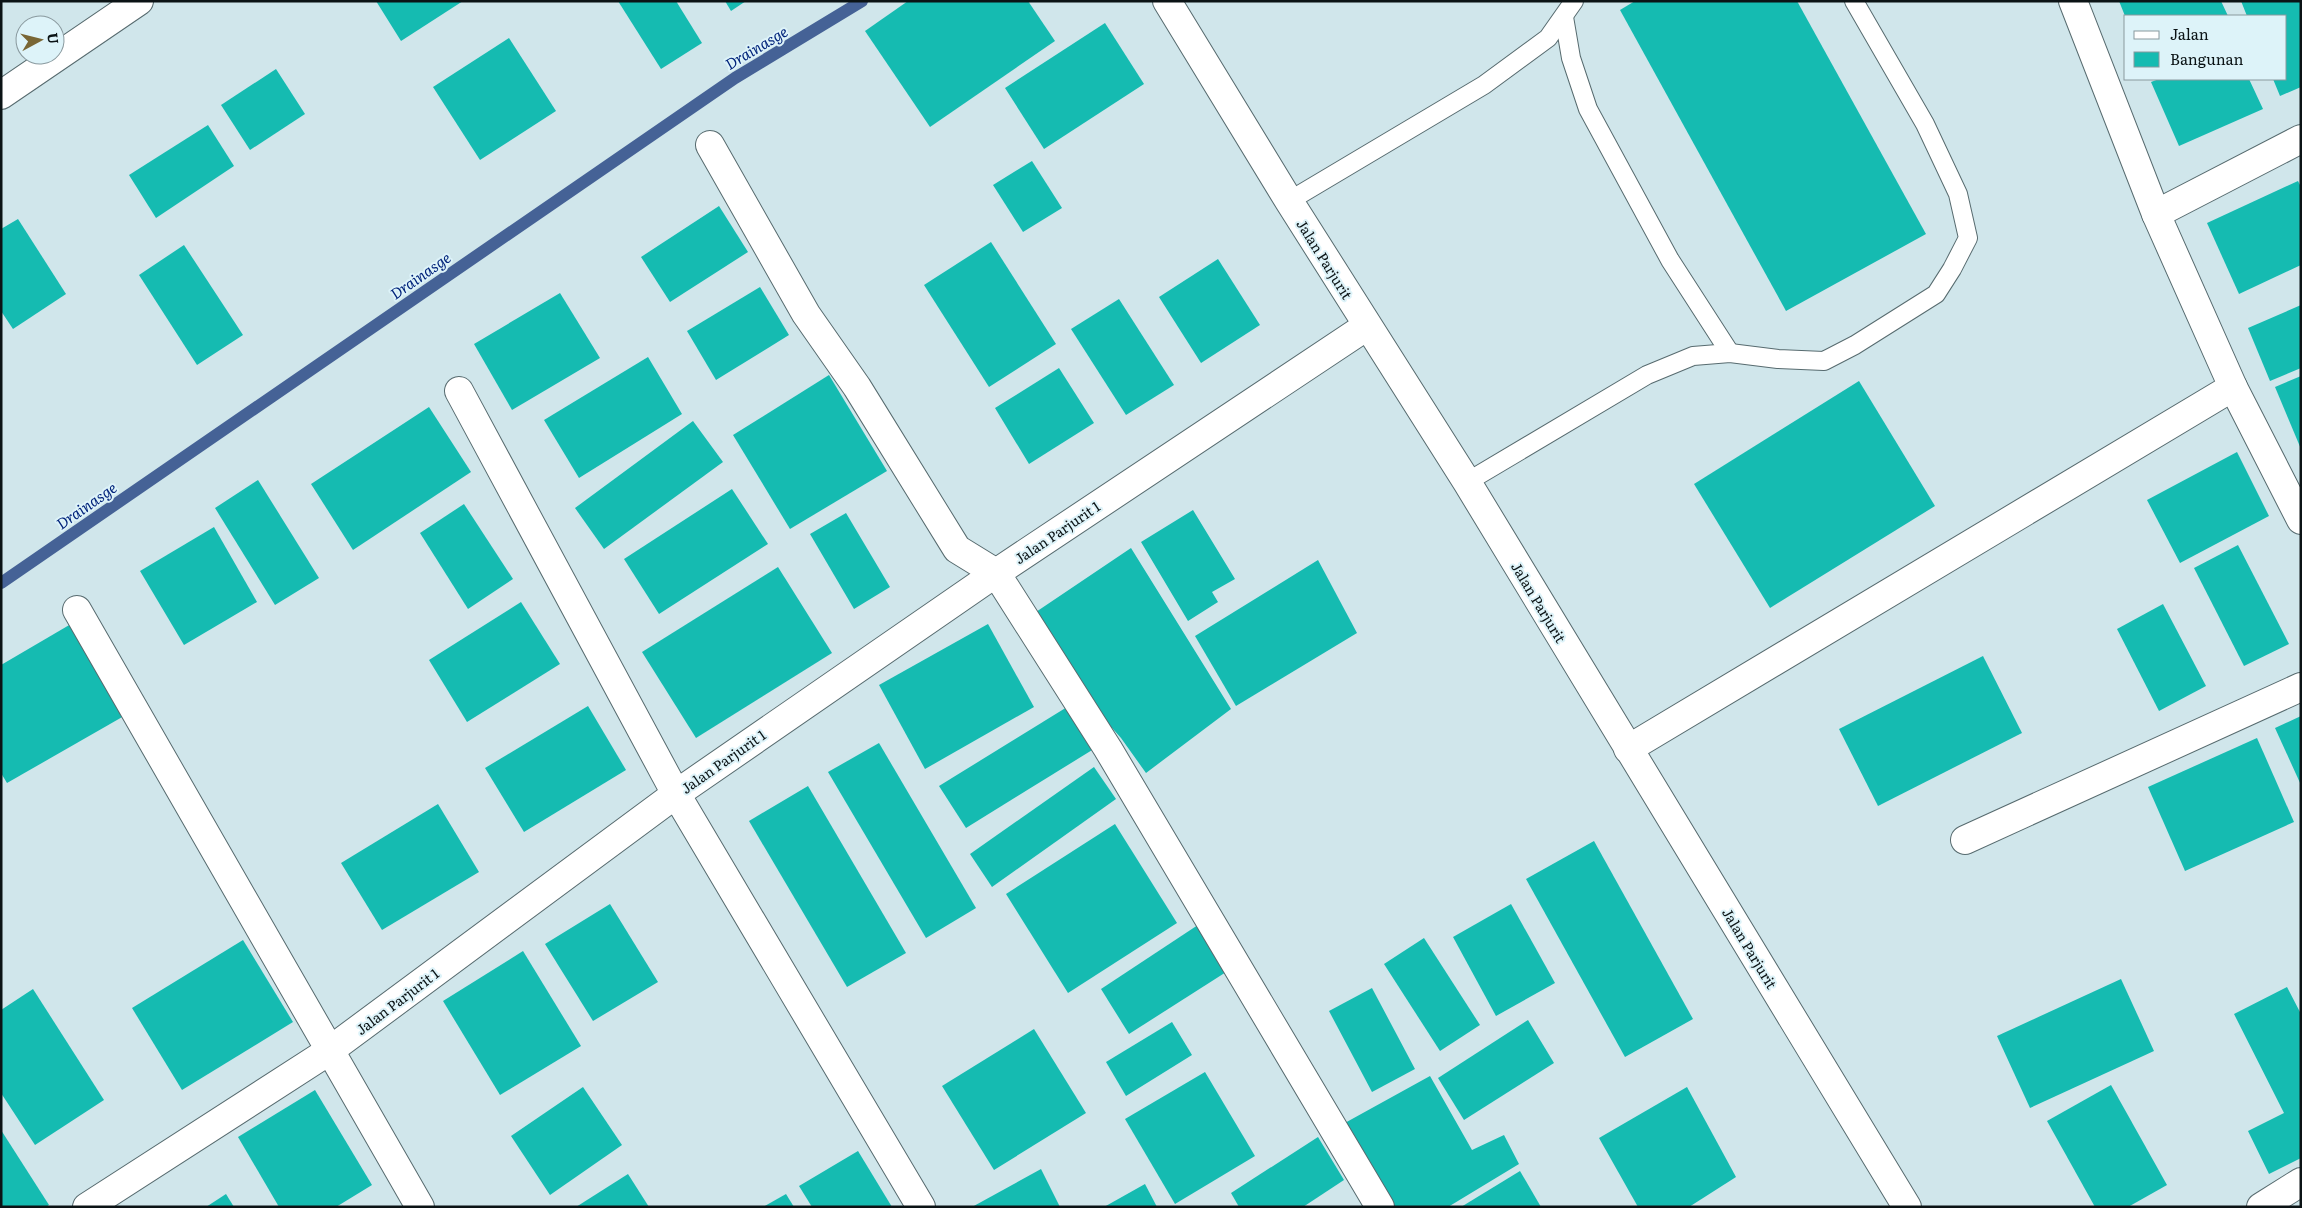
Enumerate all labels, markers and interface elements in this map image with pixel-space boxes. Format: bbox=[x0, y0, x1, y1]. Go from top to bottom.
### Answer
north arrow bbox=[15, 15, 65, 65]
legend bbox=[2124, 15, 2287, 80]
water label: Drainasge bbox=[720, 19, 792, 75]
text: Jalan bbox=[2170, 22, 2209, 45]
text: U bbox=[43, 32, 64, 45]
text: Bangunan bbox=[2170, 47, 2244, 70]
street label: Jalan Parjurit bbox=[1292, 215, 1358, 303]
water label: Drainasge bbox=[385, 246, 455, 304]
water label: Drainasge bbox=[51, 476, 121, 534]
street label: Jalan Parjurit 1 bbox=[1010, 496, 1104, 568]
street label: Jalan Parjurit bbox=[1507, 558, 1571, 646]
street label: Jalan Parjurit 1 bbox=[677, 724, 770, 798]
street label: Jalan Parjurit bbox=[1718, 904, 1782, 992]
street label: Jalan Parjurit 1 bbox=[351, 963, 443, 1039]

